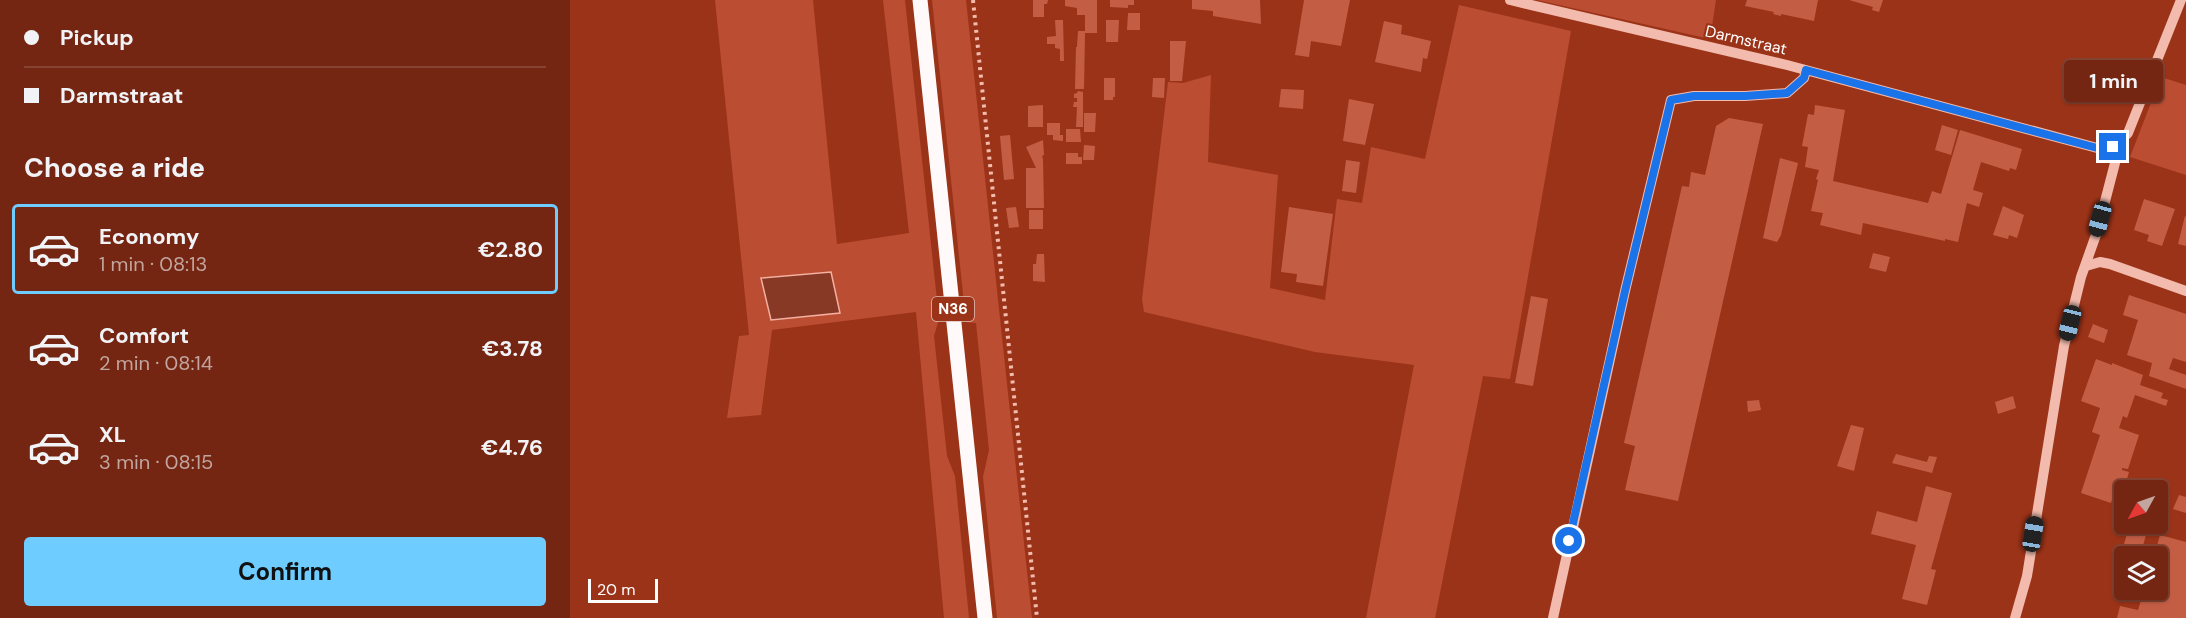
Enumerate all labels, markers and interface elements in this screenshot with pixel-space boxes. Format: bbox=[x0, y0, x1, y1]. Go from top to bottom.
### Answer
street label: Darmstraat bbox=[1703, 20, 1789, 60]
text: Pickup bbox=[60, 23, 134, 52]
callout: 1 min bbox=[2064, 60, 2162, 102]
text: 1 min bbox=[2089, 68, 2138, 94]
text: Darmstraat bbox=[60, 81, 183, 110]
route end bbox=[2099, 133, 2126, 160]
text: Choose a ride bbox=[24, 150, 205, 185]
car bbox=[2087, 199, 2113, 239]
icon: car bbox=[27, 222, 81, 276]
text: Economy bbox=[99, 222, 199, 251]
text: €2.80 bbox=[478, 235, 543, 264]
text: 1 min · 08:13 bbox=[99, 251, 207, 277]
road number: N36 bbox=[932, 297, 974, 321]
car bbox=[2057, 303, 2083, 343]
icon: car bbox=[27, 321, 81, 375]
text: Comfort bbox=[99, 321, 189, 350]
text: €3.78 bbox=[482, 334, 543, 363]
text: 2 min · 08:14 bbox=[99, 350, 213, 376]
icon: car bbox=[27, 420, 81, 474]
text: XL bbox=[99, 420, 126, 449]
text: €4.76 bbox=[481, 433, 543, 462]
text: 3 min · 08:15 bbox=[99, 449, 213, 475]
north arrow bbox=[2114, 480, 2168, 534]
map controls bbox=[2114, 480, 2168, 600]
car bbox=[2021, 515, 2045, 553]
route start bbox=[1555, 527, 1582, 554]
button: Confirm bbox=[24, 537, 546, 606]
button: layers bbox=[2114, 546, 2168, 600]
scale bar bbox=[588, 576, 658, 604]
text: 20 m bbox=[597, 579, 636, 600]

